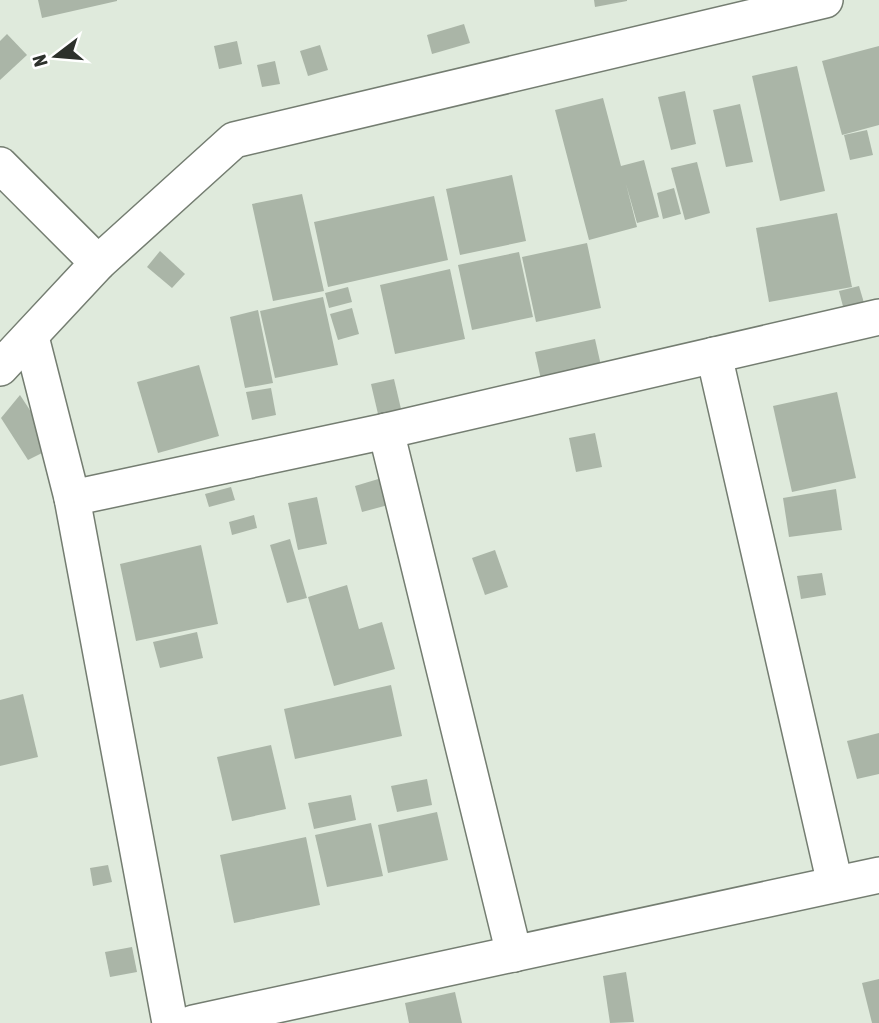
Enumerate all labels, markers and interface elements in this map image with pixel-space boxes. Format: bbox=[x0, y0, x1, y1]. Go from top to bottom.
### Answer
north arrow bbox=[21, 21, 91, 91]
text: N bbox=[28, 52, 52, 69]

